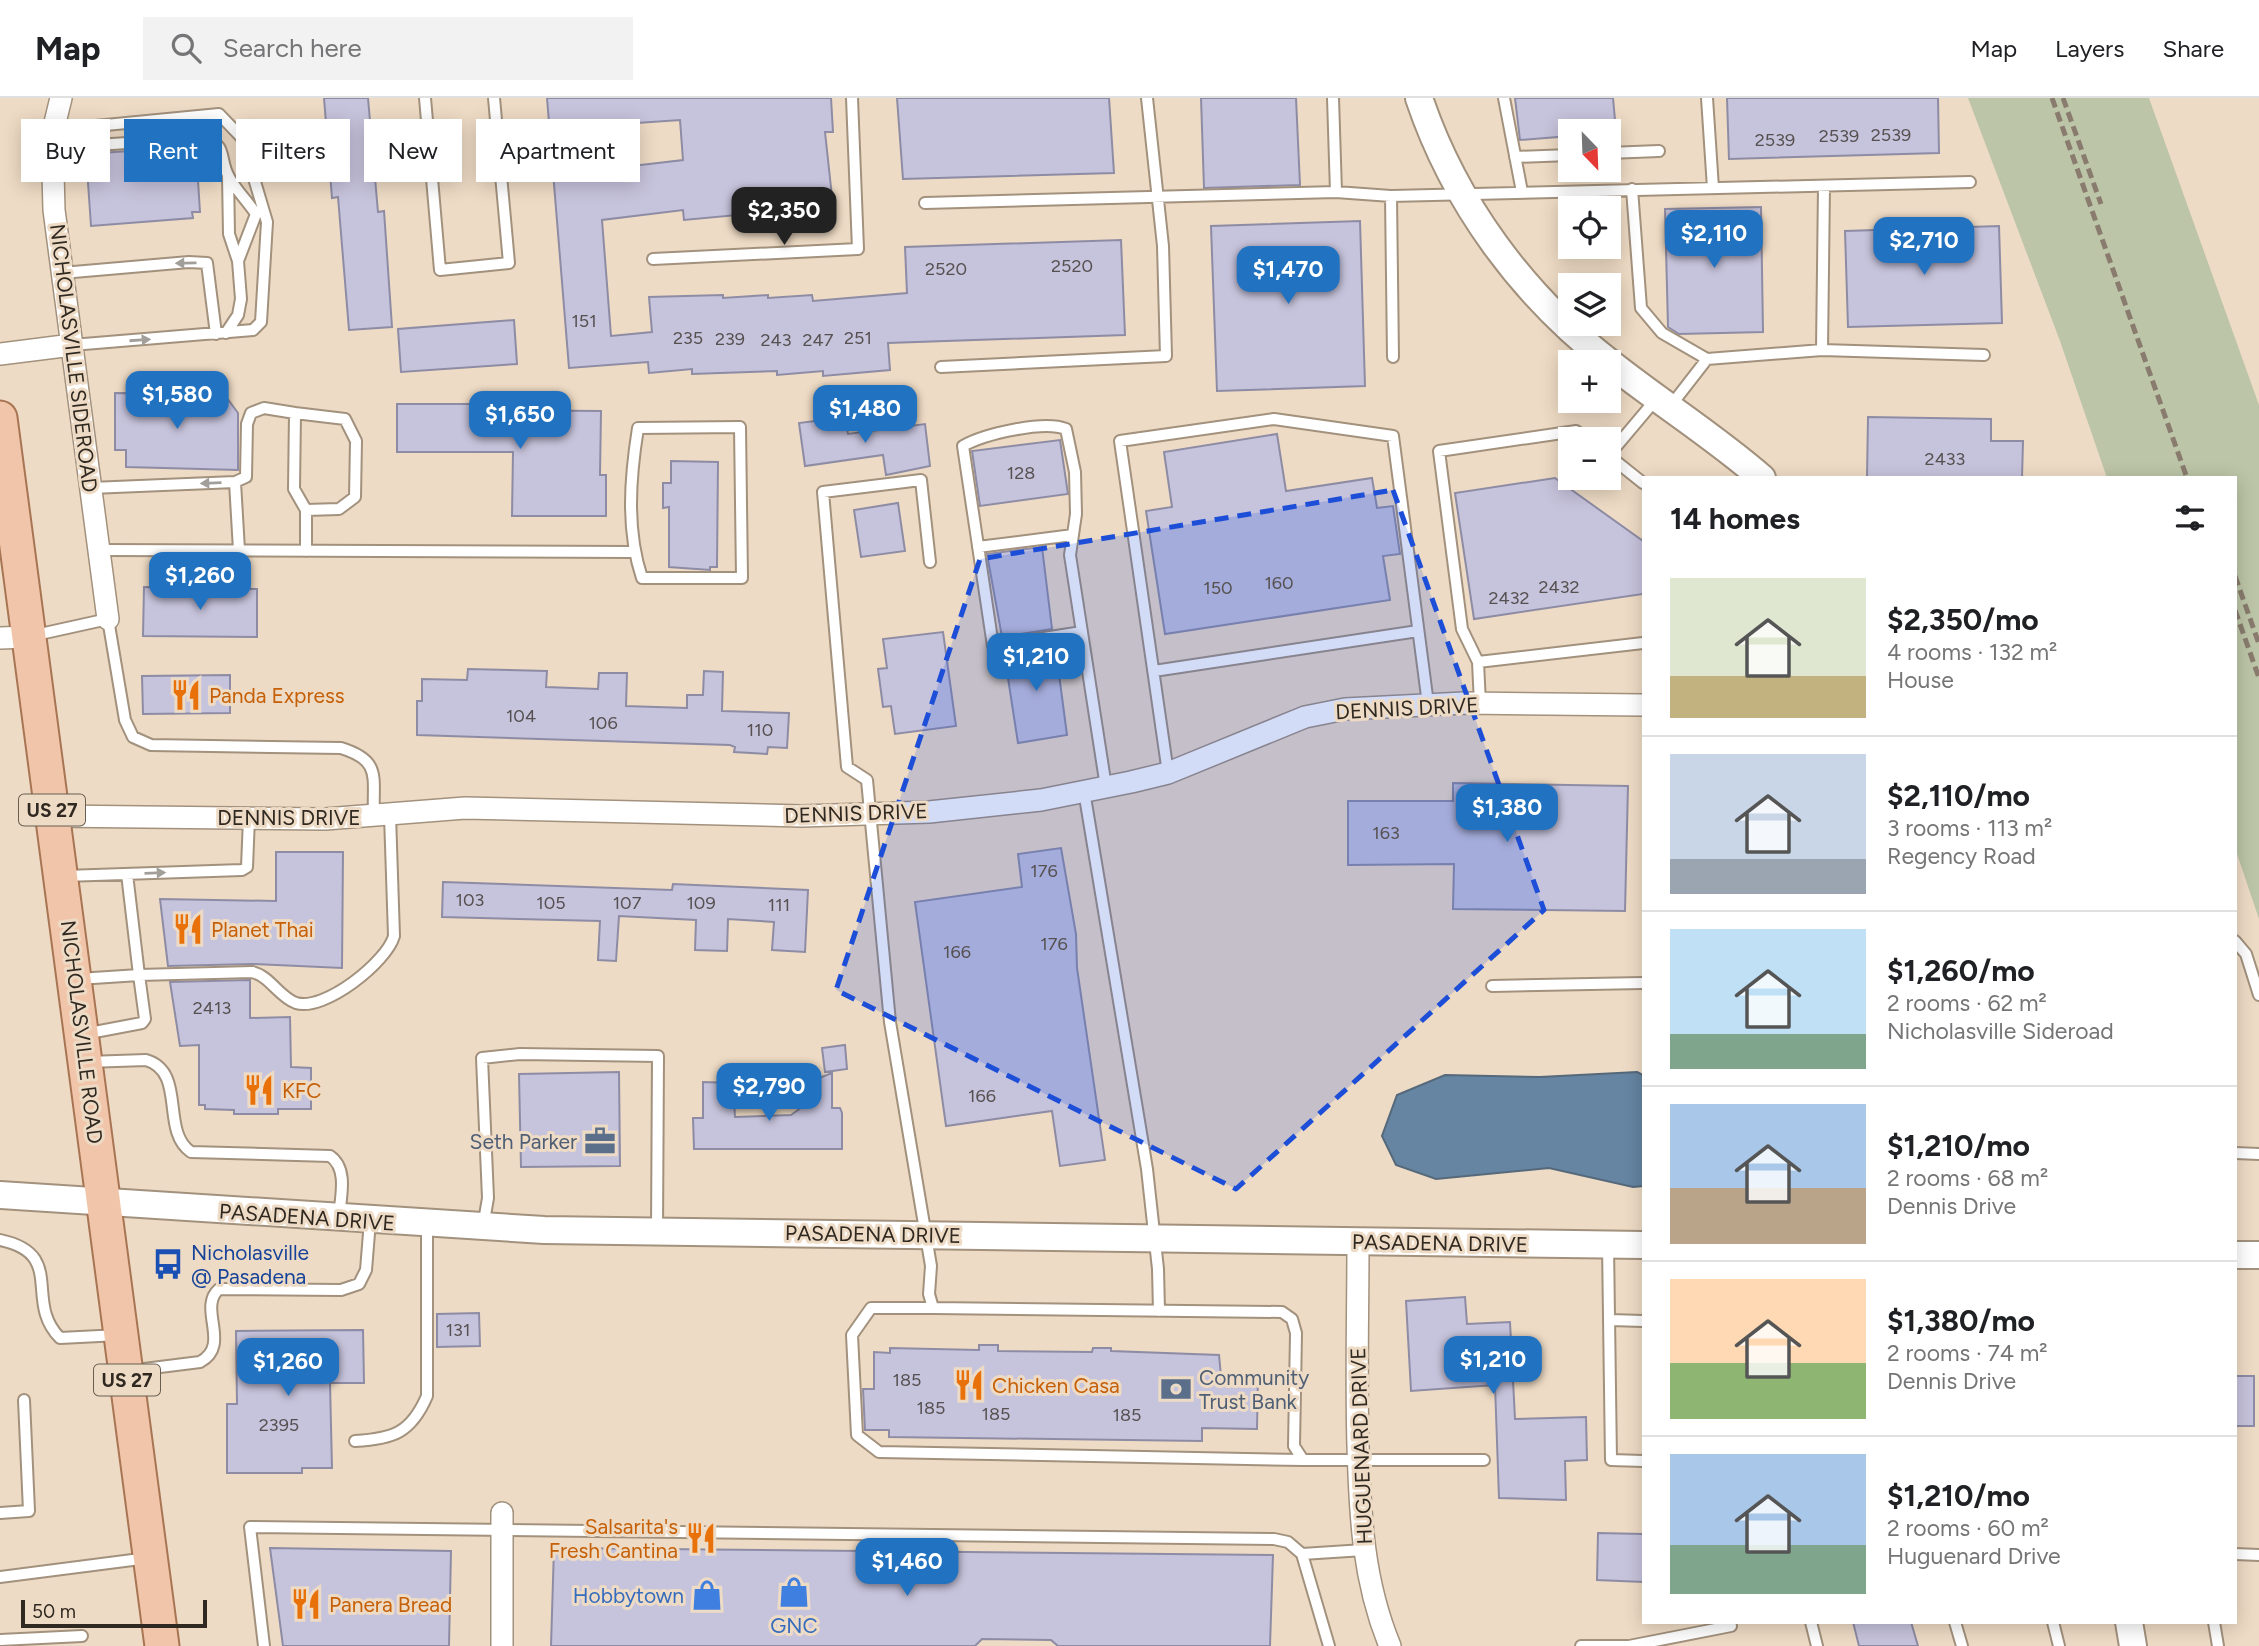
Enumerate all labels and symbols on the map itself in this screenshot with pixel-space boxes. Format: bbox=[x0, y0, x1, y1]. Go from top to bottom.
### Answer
north arrow bbox=[1558, 119, 1620, 182]
house number: 2539 bbox=[1871, 124, 1911, 146]
house number: 2539 bbox=[1819, 125, 1859, 147]
house number: 2539 bbox=[1755, 129, 1795, 151]
pin: $2,350 bbox=[727, 188, 841, 247]
pin: $2,110 bbox=[1657, 211, 1771, 270]
pin: $2,710 bbox=[1867, 218, 1981, 277]
street label: NICHOLASVILLE SIDEROAD bbox=[45, 222, 103, 494]
pin: $1,470 bbox=[1231, 246, 1345, 306]
house number: 2520 bbox=[1051, 255, 1093, 277]
one-way arrow bbox=[175, 257, 197, 268]
house number: 2520 bbox=[925, 258, 967, 280]
house number: 151 bbox=[571, 310, 597, 332]
house number: 235 bbox=[673, 327, 703, 349]
house number: 251 bbox=[844, 327, 872, 349]
house number: 239 bbox=[715, 328, 745, 350]
house number: 243 bbox=[760, 329, 792, 351]
house number: 247 bbox=[803, 329, 834, 351]
one-way arrow bbox=[129, 334, 151, 345]
pin: $1,580 bbox=[120, 372, 234, 431]
pin: $1,480 bbox=[808, 386, 922, 445]
pin: $1,650 bbox=[463, 392, 577, 451]
house number: 2433 bbox=[1925, 448, 1965, 470]
house number: 128 bbox=[1007, 462, 1035, 484]
one-way arrow bbox=[200, 478, 222, 489]
pin: $1,260 bbox=[143, 552, 257, 612]
house number: 160 bbox=[1264, 572, 1294, 594]
house number: 2432 bbox=[1538, 576, 1580, 598]
house number: 150 bbox=[1203, 577, 1233, 599]
house number: 2432 bbox=[1488, 587, 1530, 609]
pin: $1,210 bbox=[979, 634, 1093, 693]
restaurant icon: Panda Express bbox=[169, 678, 203, 712]
place label: Panda Express bbox=[209, 683, 345, 708]
street label: DENNIS DRIVE bbox=[1335, 692, 1479, 724]
house number: 104 bbox=[506, 705, 536, 727]
house number: 106 bbox=[588, 712, 618, 734]
house number: 110 bbox=[747, 719, 773, 741]
pin: $1,380 bbox=[1450, 784, 1564, 844]
road number: US 27 bbox=[19, 794, 85, 825]
street label: DENNIS DRIVE bbox=[784, 798, 928, 828]
street label: DENNIS DRIVE bbox=[217, 805, 361, 830]
house number: 163 bbox=[1372, 822, 1400, 844]
house number: 176 bbox=[1030, 860, 1058, 882]
one-way arrow bbox=[144, 868, 166, 879]
house number: 103 bbox=[456, 889, 484, 911]
house number: 105 bbox=[536, 892, 566, 914]
house number: 107 bbox=[613, 892, 642, 914]
house number: 109 bbox=[686, 892, 716, 914]
house number: 111 bbox=[768, 894, 790, 916]
restaurant icon: Planet Thai bbox=[171, 912, 205, 946]
place label: Planet Thai bbox=[211, 917, 314, 942]
street label: NICHOLASVILLE ROAD bbox=[56, 919, 108, 1145]
house number: 176 bbox=[1040, 933, 1068, 955]
house number: 166 bbox=[943, 941, 971, 963]
house number: 2413 bbox=[193, 997, 231, 1019]
pin: $2,790 bbox=[712, 1063, 826, 1123]
restaurant icon: KFC bbox=[242, 1073, 276, 1107]
place label: KFC bbox=[282, 1078, 321, 1103]
house number: 166 bbox=[968, 1085, 996, 1107]
office icon: Seth Parker bbox=[583, 1124, 617, 1158]
place label: Seth Parker bbox=[470, 1129, 577, 1154]
street label: PASADENA DRIVE bbox=[218, 1198, 396, 1236]
street label: PASADENA DRIVE bbox=[785, 1220, 961, 1248]
street label: PASADENA DRIVE bbox=[1352, 1229, 1528, 1257]
place label: Nicholasville @ Pasadena bbox=[191, 1240, 309, 1289]
bus stop icon: Nicholasville @ Pasadena bbox=[151, 1247, 185, 1281]
house number: 131 bbox=[446, 1319, 470, 1341]
pin: $1,210 bbox=[1436, 1336, 1550, 1396]
pin: $1,260 bbox=[231, 1338, 345, 1398]
street label: HUGUENARD DRIVE bbox=[1345, 1347, 1377, 1545]
road number: US 27 bbox=[94, 1364, 160, 1396]
place label: Community Trust Bank bbox=[1199, 1365, 1309, 1414]
restaurant icon: Chicken Casa bbox=[952, 1368, 986, 1402]
house number: 185 bbox=[893, 1369, 921, 1391]
bank icon: Community Trust Bank bbox=[1159, 1372, 1193, 1406]
place label: Chicken Casa bbox=[992, 1373, 1120, 1398]
house number: 185 bbox=[917, 1397, 945, 1419]
house number: 185 bbox=[982, 1403, 1010, 1425]
house number: 185 bbox=[1113, 1404, 1141, 1426]
house number: 2395 bbox=[259, 1414, 299, 1436]
place label: Salsarita's Fresh Cantina bbox=[549, 1514, 678, 1563]
restaurant icon: Salsarita's Fresh Cantina bbox=[684, 1521, 718, 1555]
pin: $1,460 bbox=[850, 1538, 964, 1598]
shop icon: GNC bbox=[777, 1575, 811, 1609]
shop icon: Hobbytown bbox=[690, 1578, 724, 1612]
place label: Hobbytown bbox=[573, 1583, 684, 1608]
restaurant icon: Panera Bread bbox=[289, 1587, 323, 1621]
place label: Panera Bread bbox=[329, 1592, 452, 1617]
scale bar bbox=[21, 1597, 206, 1629]
place label: GNC bbox=[770, 1613, 818, 1638]

